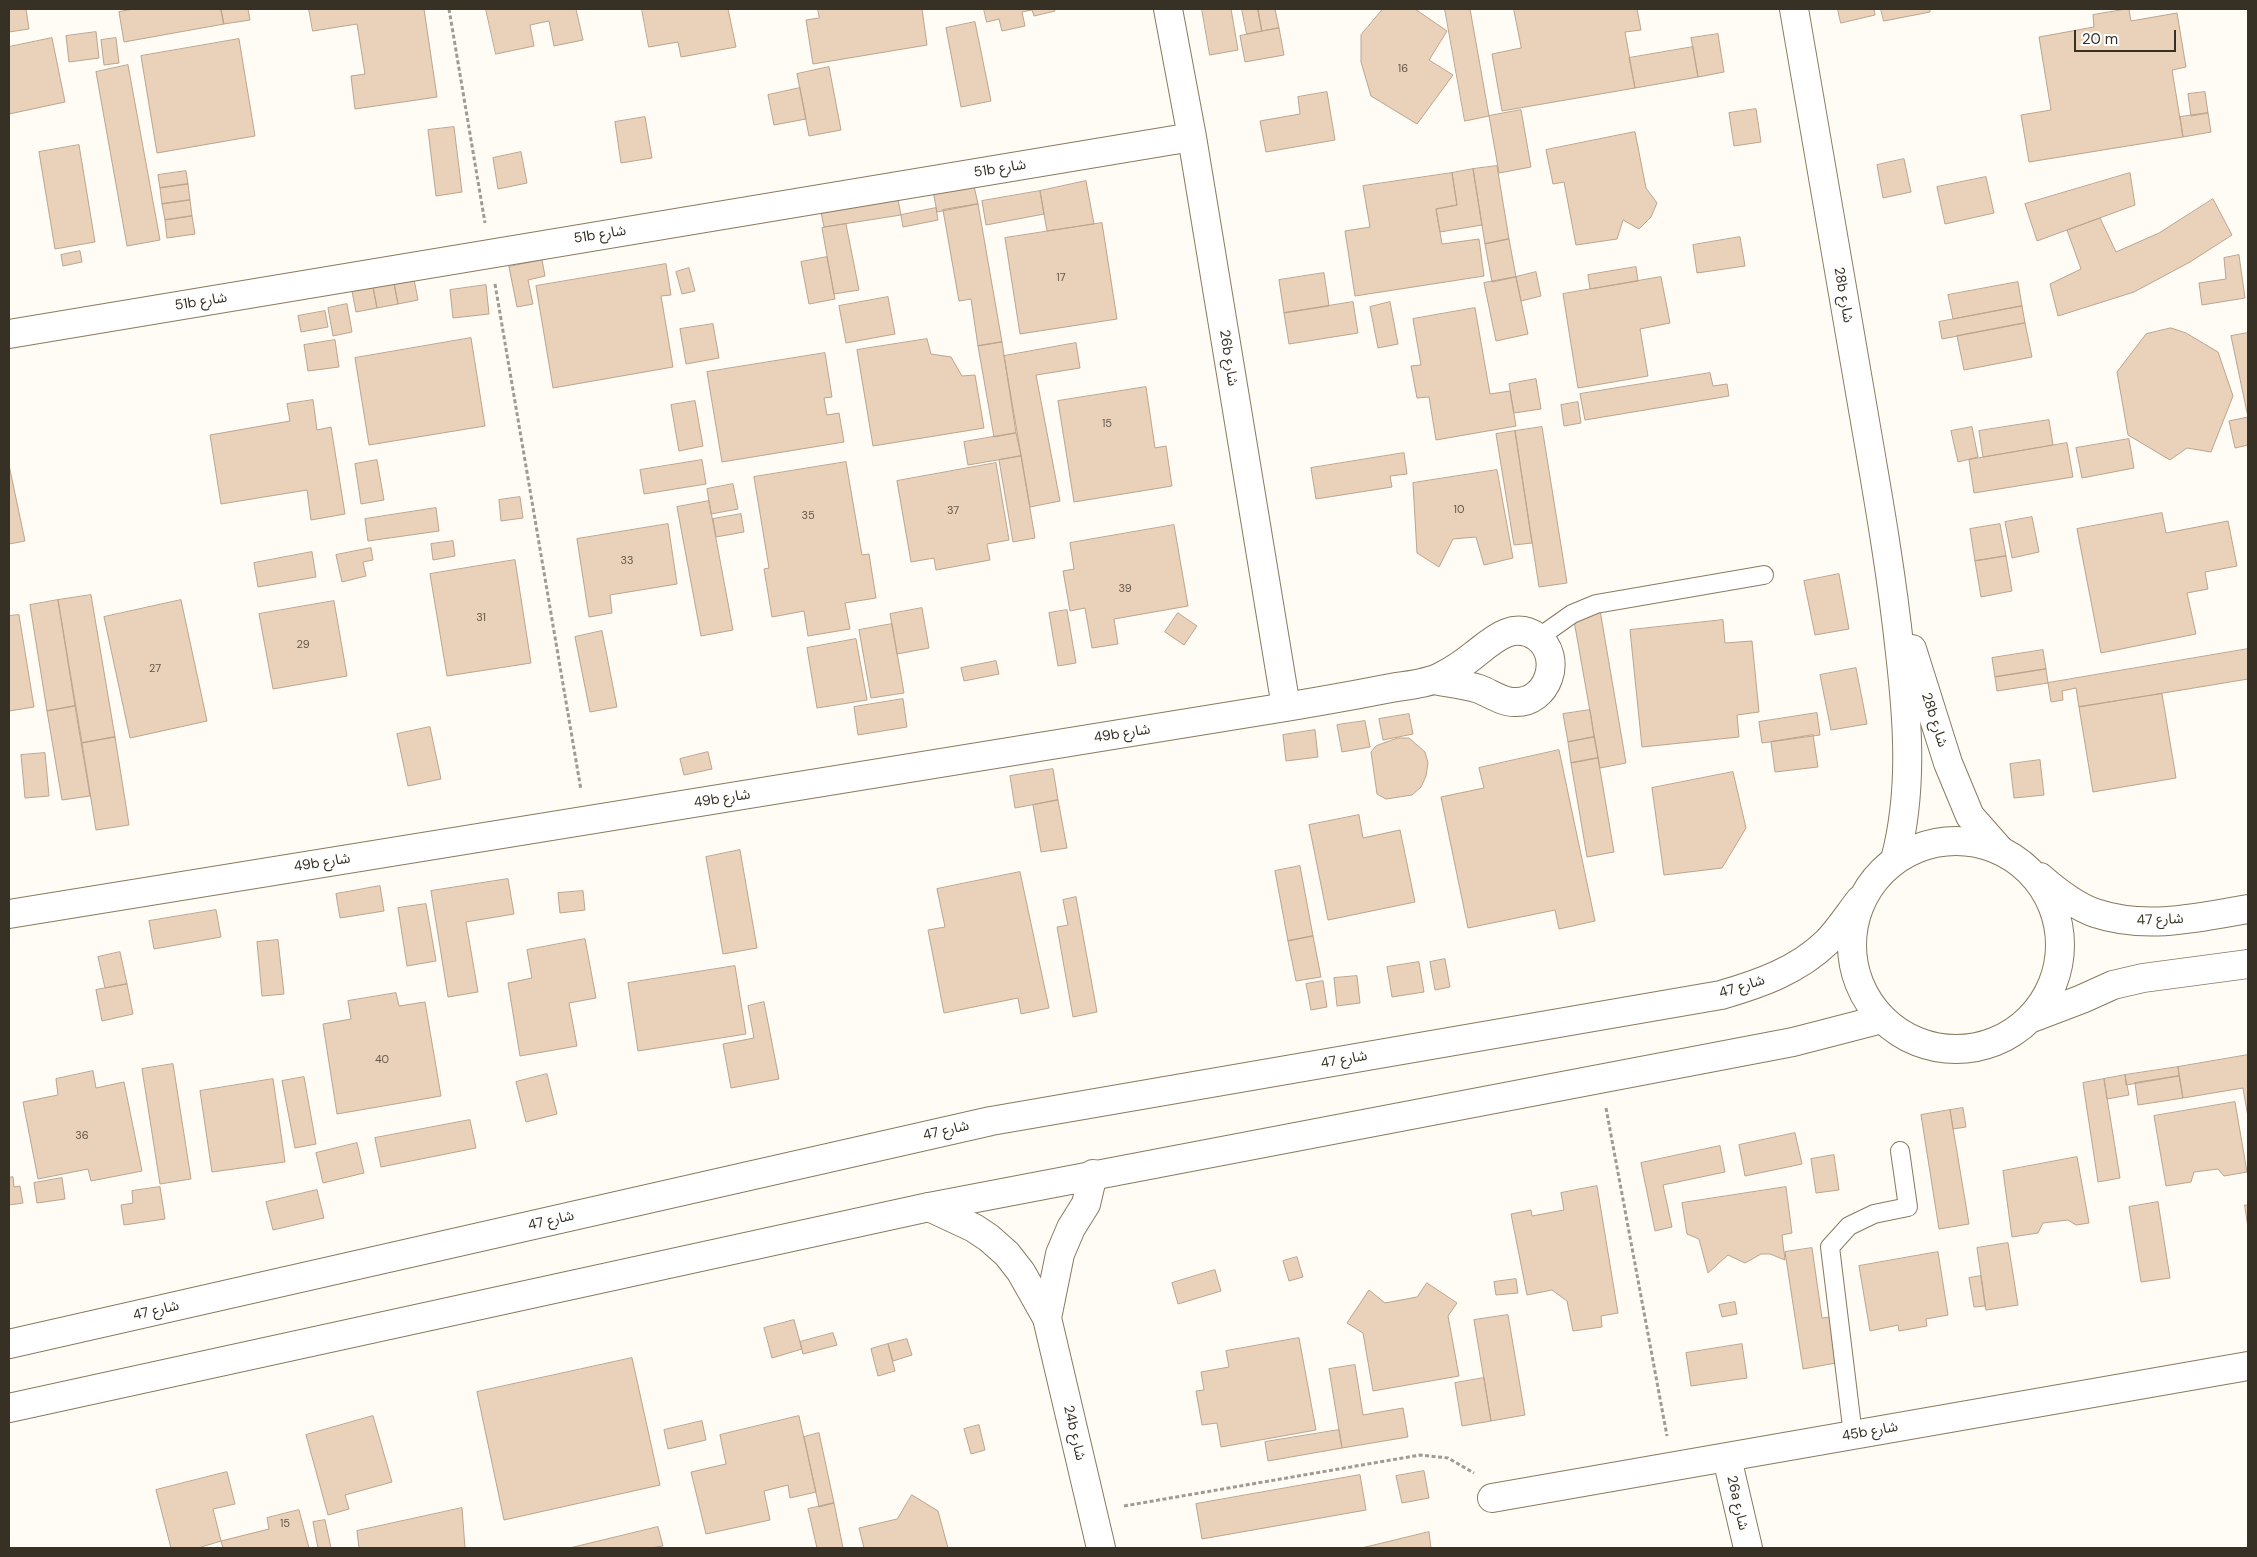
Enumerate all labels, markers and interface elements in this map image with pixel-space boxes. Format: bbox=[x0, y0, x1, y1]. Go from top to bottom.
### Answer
scale bar bbox=[2077, 20, 2180, 52]
text: 20 m bbox=[2082, 29, 2118, 49]
house number: 16 bbox=[1398, 62, 1408, 76]
street label: 51b شارع bbox=[973, 157, 1027, 181]
street label: 51b شارع bbox=[573, 223, 627, 247]
street label: 28b شارع bbox=[1830, 266, 1856, 324]
house number: 17 bbox=[1056, 271, 1066, 285]
street label: 51b شارع bbox=[174, 290, 228, 314]
street label: 26b شارع bbox=[1215, 329, 1241, 387]
house number: 15 bbox=[1102, 417, 1112, 431]
house number: 10 bbox=[1454, 503, 1464, 517]
house number: 37 bbox=[947, 504, 959, 518]
house number: 35 bbox=[801, 509, 815, 523]
house number: 33 bbox=[620, 554, 634, 568]
house number: 39 bbox=[1118, 582, 1132, 596]
house number: 31 bbox=[476, 611, 486, 625]
house number: 29 bbox=[296, 638, 310, 652]
house number: 27 bbox=[149, 662, 161, 676]
street label: 28b شارع bbox=[1917, 691, 1951, 749]
street label: 49b شارع bbox=[1093, 721, 1151, 747]
street label: 49b شارع bbox=[693, 786, 751, 812]
street label: 49b شارع bbox=[293, 850, 351, 876]
street label: شارع 47 bbox=[2136, 911, 2184, 929]
street label: شارع 47 bbox=[1717, 972, 1767, 1002]
street label: شارع 47 bbox=[1319, 1048, 1369, 1072]
house number: 40 bbox=[375, 1053, 389, 1067]
street label: شارع 47 bbox=[921, 1118, 971, 1144]
house number: 36 bbox=[75, 1129, 89, 1143]
street label: شارع 47 bbox=[526, 1208, 576, 1234]
street label: شارع 47 bbox=[131, 1298, 181, 1324]
street label: 24b شارع bbox=[1060, 1404, 1088, 1462]
street label: 45b شارع bbox=[1841, 1419, 1899, 1445]
street label: 26a شارع bbox=[1723, 1474, 1751, 1532]
house number: 15 bbox=[280, 1517, 290, 1531]

